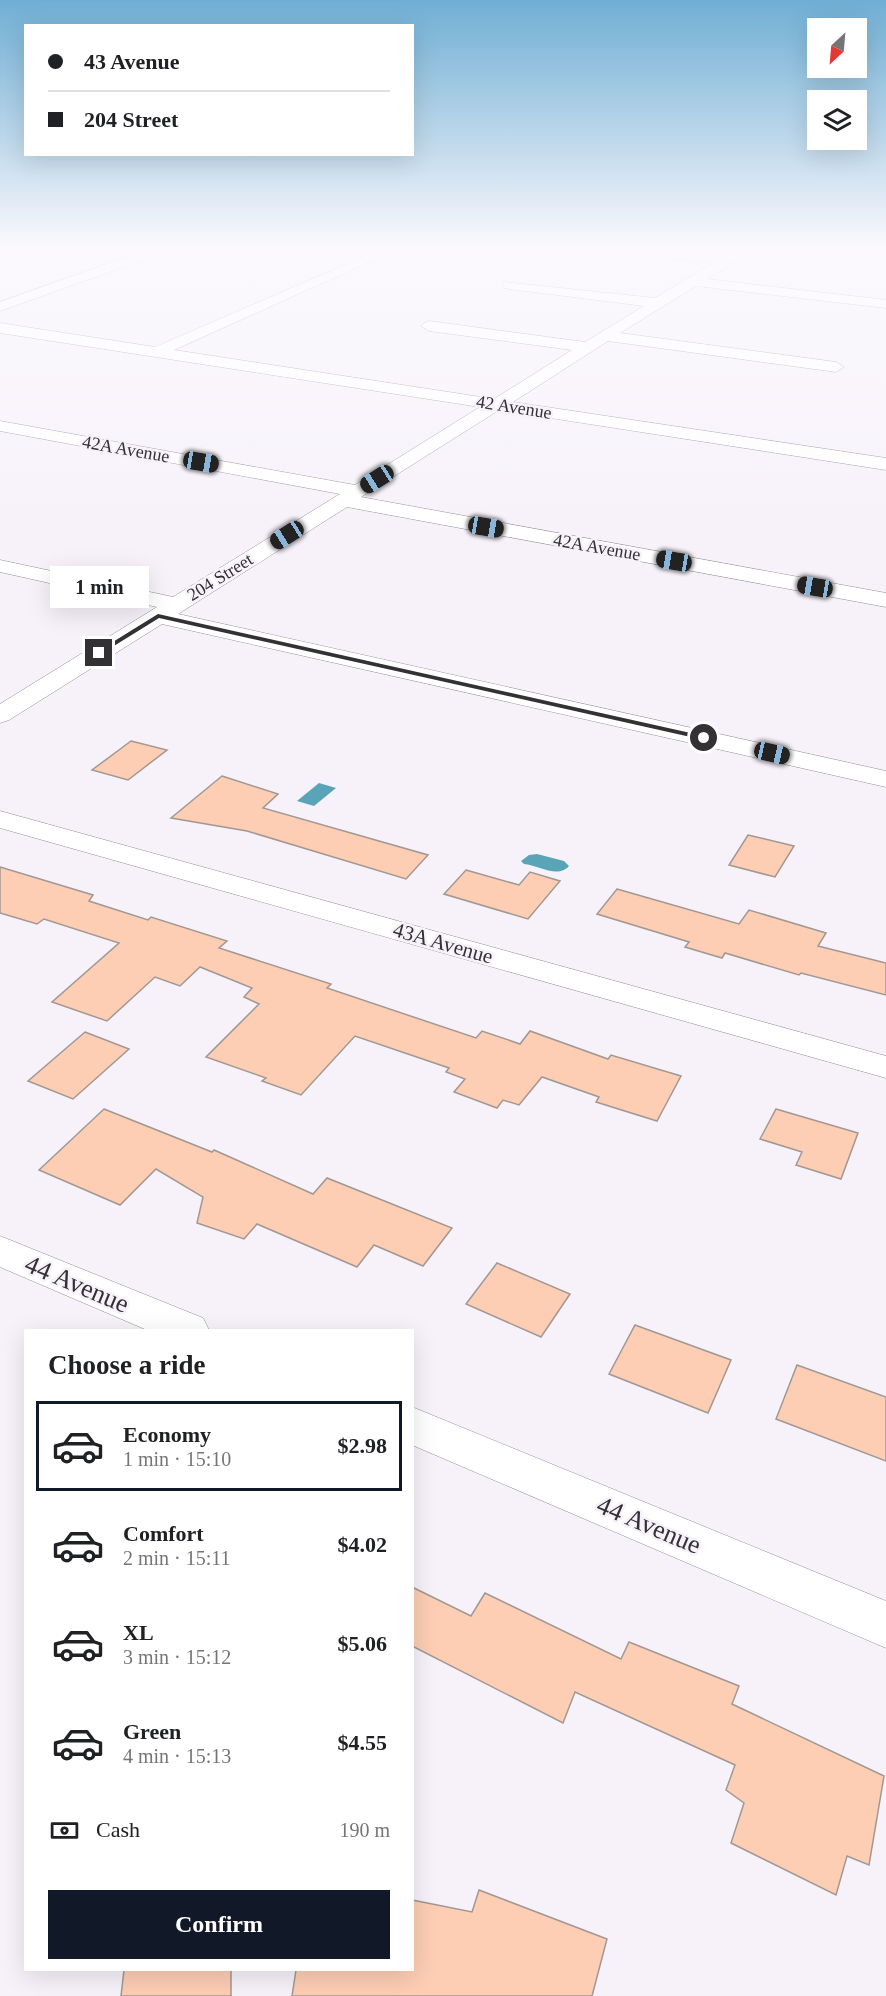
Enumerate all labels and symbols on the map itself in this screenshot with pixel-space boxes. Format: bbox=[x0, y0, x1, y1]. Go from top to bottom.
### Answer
north arrow bbox=[807, 18, 867, 78]
street label: 42 Avenue bbox=[475, 391, 553, 423]
street label: 42A Avenue bbox=[81, 431, 171, 467]
car bbox=[182, 450, 220, 474]
car bbox=[357, 462, 397, 496]
car bbox=[467, 515, 505, 539]
car bbox=[267, 518, 307, 552]
street label: 42A Avenue bbox=[552, 529, 642, 565]
street label: 204 Street bbox=[184, 549, 256, 605]
car bbox=[655, 549, 693, 573]
callout: 1 min bbox=[50, 566, 148, 608]
car bbox=[796, 575, 834, 599]
route end bbox=[85, 639, 112, 666]
route start bbox=[690, 724, 717, 751]
car bbox=[752, 740, 792, 766]
street label: 43A Avenue bbox=[390, 917, 496, 969]
street label: 44 Avenue bbox=[21, 1249, 133, 1319]
street label: 44 Avenue bbox=[593, 1490, 705, 1560]

